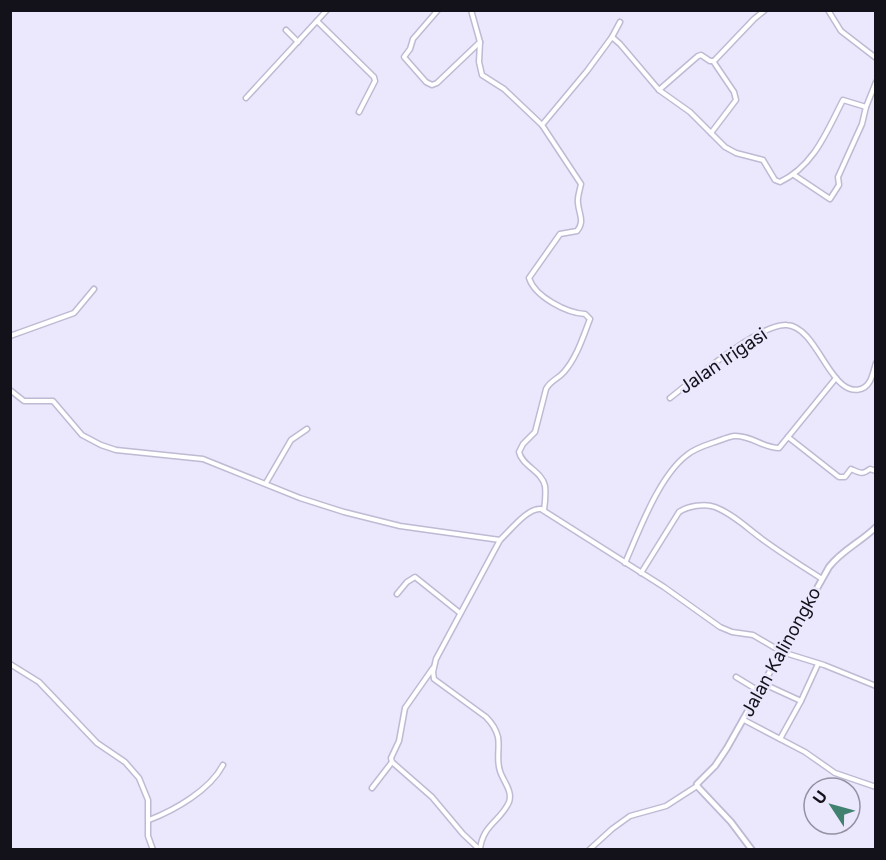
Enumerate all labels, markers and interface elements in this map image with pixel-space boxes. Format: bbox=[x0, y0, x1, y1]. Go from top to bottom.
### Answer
street label: Jalan Irigasi bbox=[675, 323, 771, 398]
street label: Jalan Kalinongko bbox=[736, 583, 825, 720]
north arrow bbox=[802, 776, 862, 836]
text: U bbox=[808, 787, 831, 808]

